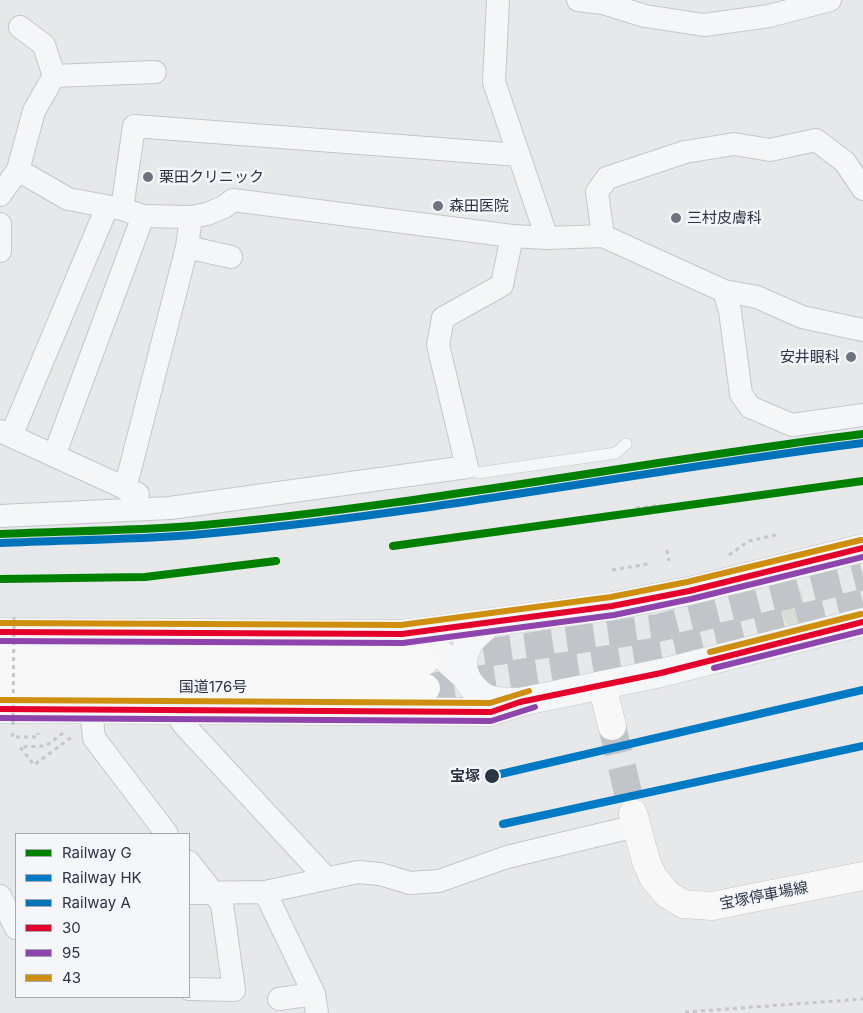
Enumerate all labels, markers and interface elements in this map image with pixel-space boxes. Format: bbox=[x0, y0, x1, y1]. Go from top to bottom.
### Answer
place label: 栗田クリニック bbox=[159, 168, 264, 186]
marker: 栗田クリニック bbox=[141, 170, 155, 184]
place label: 森田医院 bbox=[449, 197, 509, 215]
marker: 森田医院 bbox=[431, 199, 445, 213]
place label: 三村皮膚科 bbox=[687, 209, 762, 227]
marker: 三村皮膚科 bbox=[669, 211, 683, 225]
place label: 安井眼科 bbox=[780, 348, 840, 366]
marker: 安井眼科 bbox=[844, 350, 858, 364]
street label: 国道176号 bbox=[179, 678, 247, 696]
place label: 宝塚 bbox=[450, 767, 480, 785]
marker: 宝塚 bbox=[483, 767, 501, 785]
legend bbox=[15, 833, 190, 998]
text: Railway G bbox=[62, 843, 132, 862]
text: Railway HK bbox=[62, 868, 142, 887]
street label: 宝塚停車場線 bbox=[718, 879, 810, 913]
text: Railway A bbox=[62, 893, 131, 912]
text: 30 bbox=[62, 918, 81, 937]
text: 95 bbox=[62, 943, 80, 962]
text: 43 bbox=[62, 968, 81, 987]

